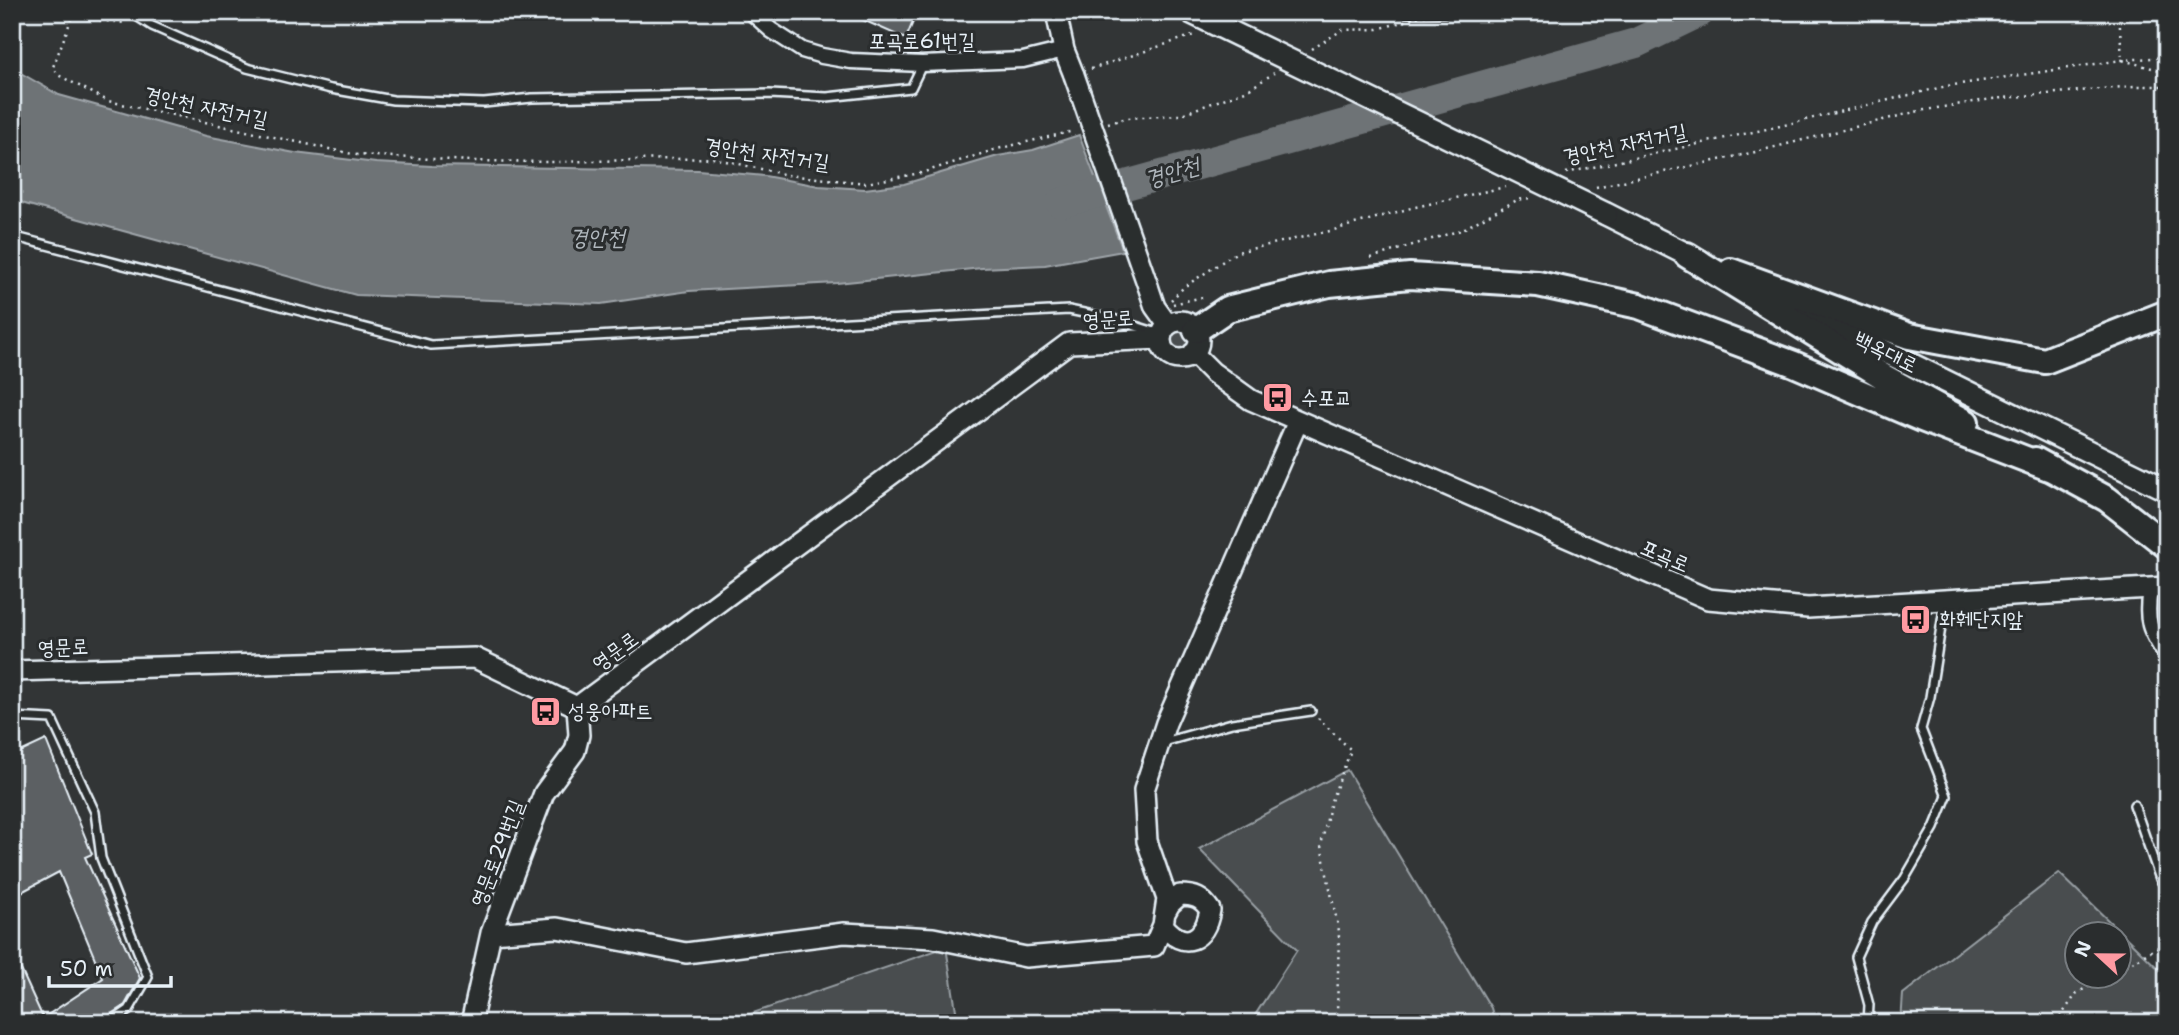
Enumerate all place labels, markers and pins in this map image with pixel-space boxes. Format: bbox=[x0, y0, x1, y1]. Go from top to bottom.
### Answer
bus stop icon: 수포교 bbox=[1261, 381, 1295, 415]
place label: 수포교 bbox=[1301, 384, 1352, 412]
bus stop icon: 화훼단지앞 bbox=[1899, 602, 1933, 636]
place label: 화훼단지앞 bbox=[1939, 605, 2024, 633]
bus stop icon: 성웅아파트 bbox=[528, 694, 562, 728]
place label: 성웅아파트 bbox=[568, 697, 653, 725]

